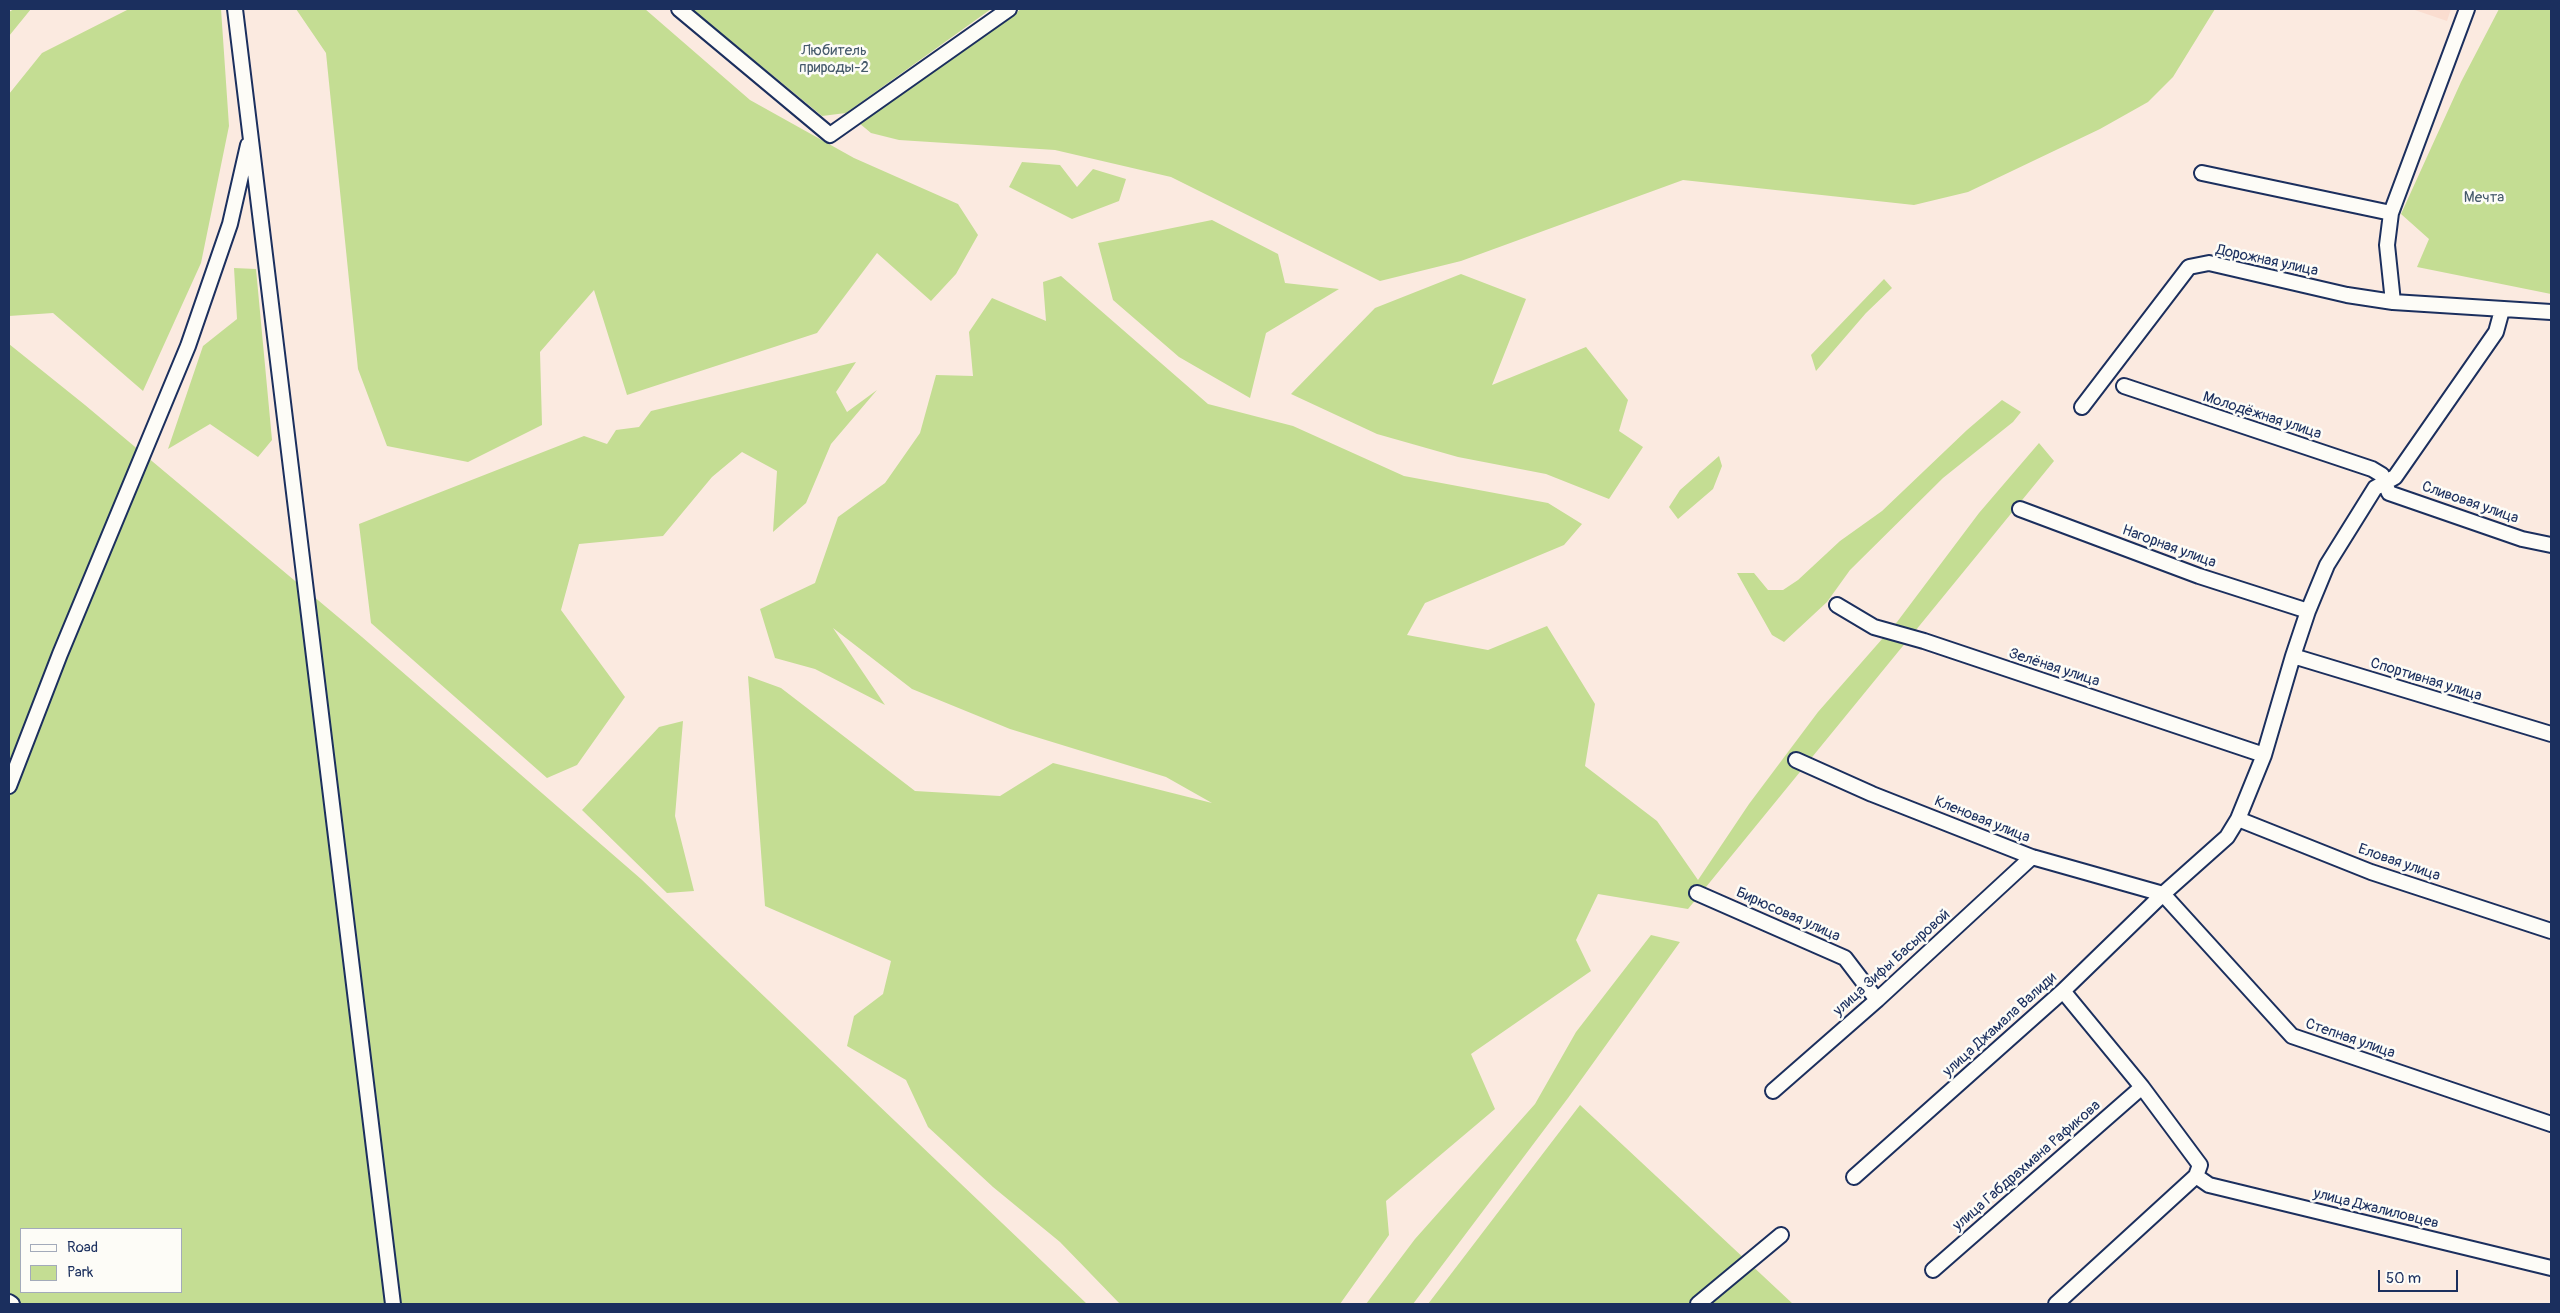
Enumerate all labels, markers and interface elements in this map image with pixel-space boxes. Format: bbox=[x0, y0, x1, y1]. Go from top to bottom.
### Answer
park label: Любитель природы-2 bbox=[799, 42, 869, 77]
park label: Мечта bbox=[2464, 189, 2504, 207]
street label: Дорожная улица bbox=[2214, 241, 2320, 281]
street label: Молодёжная улица bbox=[2200, 388, 2324, 444]
street label: Сливовая улица bbox=[2419, 478, 2521, 528]
street label: Нагорная улица bbox=[2119, 522, 2219, 572]
street label: Зелёная улица bbox=[2006, 645, 2102, 691]
street label: Спортивная улица bbox=[2368, 654, 2484, 706]
street label: Кленовая улица bbox=[1932, 793, 2032, 847]
street label: Еловая улица bbox=[2356, 841, 2442, 885]
street label: Бирюсовая улица bbox=[1733, 884, 1843, 946]
street label: улица Зифы Басыровой bbox=[1830, 906, 1954, 1020]
street label: улица Джамала Валиди bbox=[1939, 969, 2061, 1081]
street label: Степная улица bbox=[2303, 1015, 2397, 1063]
street label: улица Габдрахмана Рафикова bbox=[1949, 1097, 2105, 1235]
street label: улица Джалиловцев bbox=[2312, 1185, 2440, 1233]
legend bbox=[20, 1228, 182, 1293]
text: Road bbox=[67, 1238, 98, 1257]
scale bar bbox=[2380, 1260, 2460, 1292]
text: Park bbox=[67, 1263, 93, 1282]
text: 50 m bbox=[2386, 1269, 2421, 1288]

